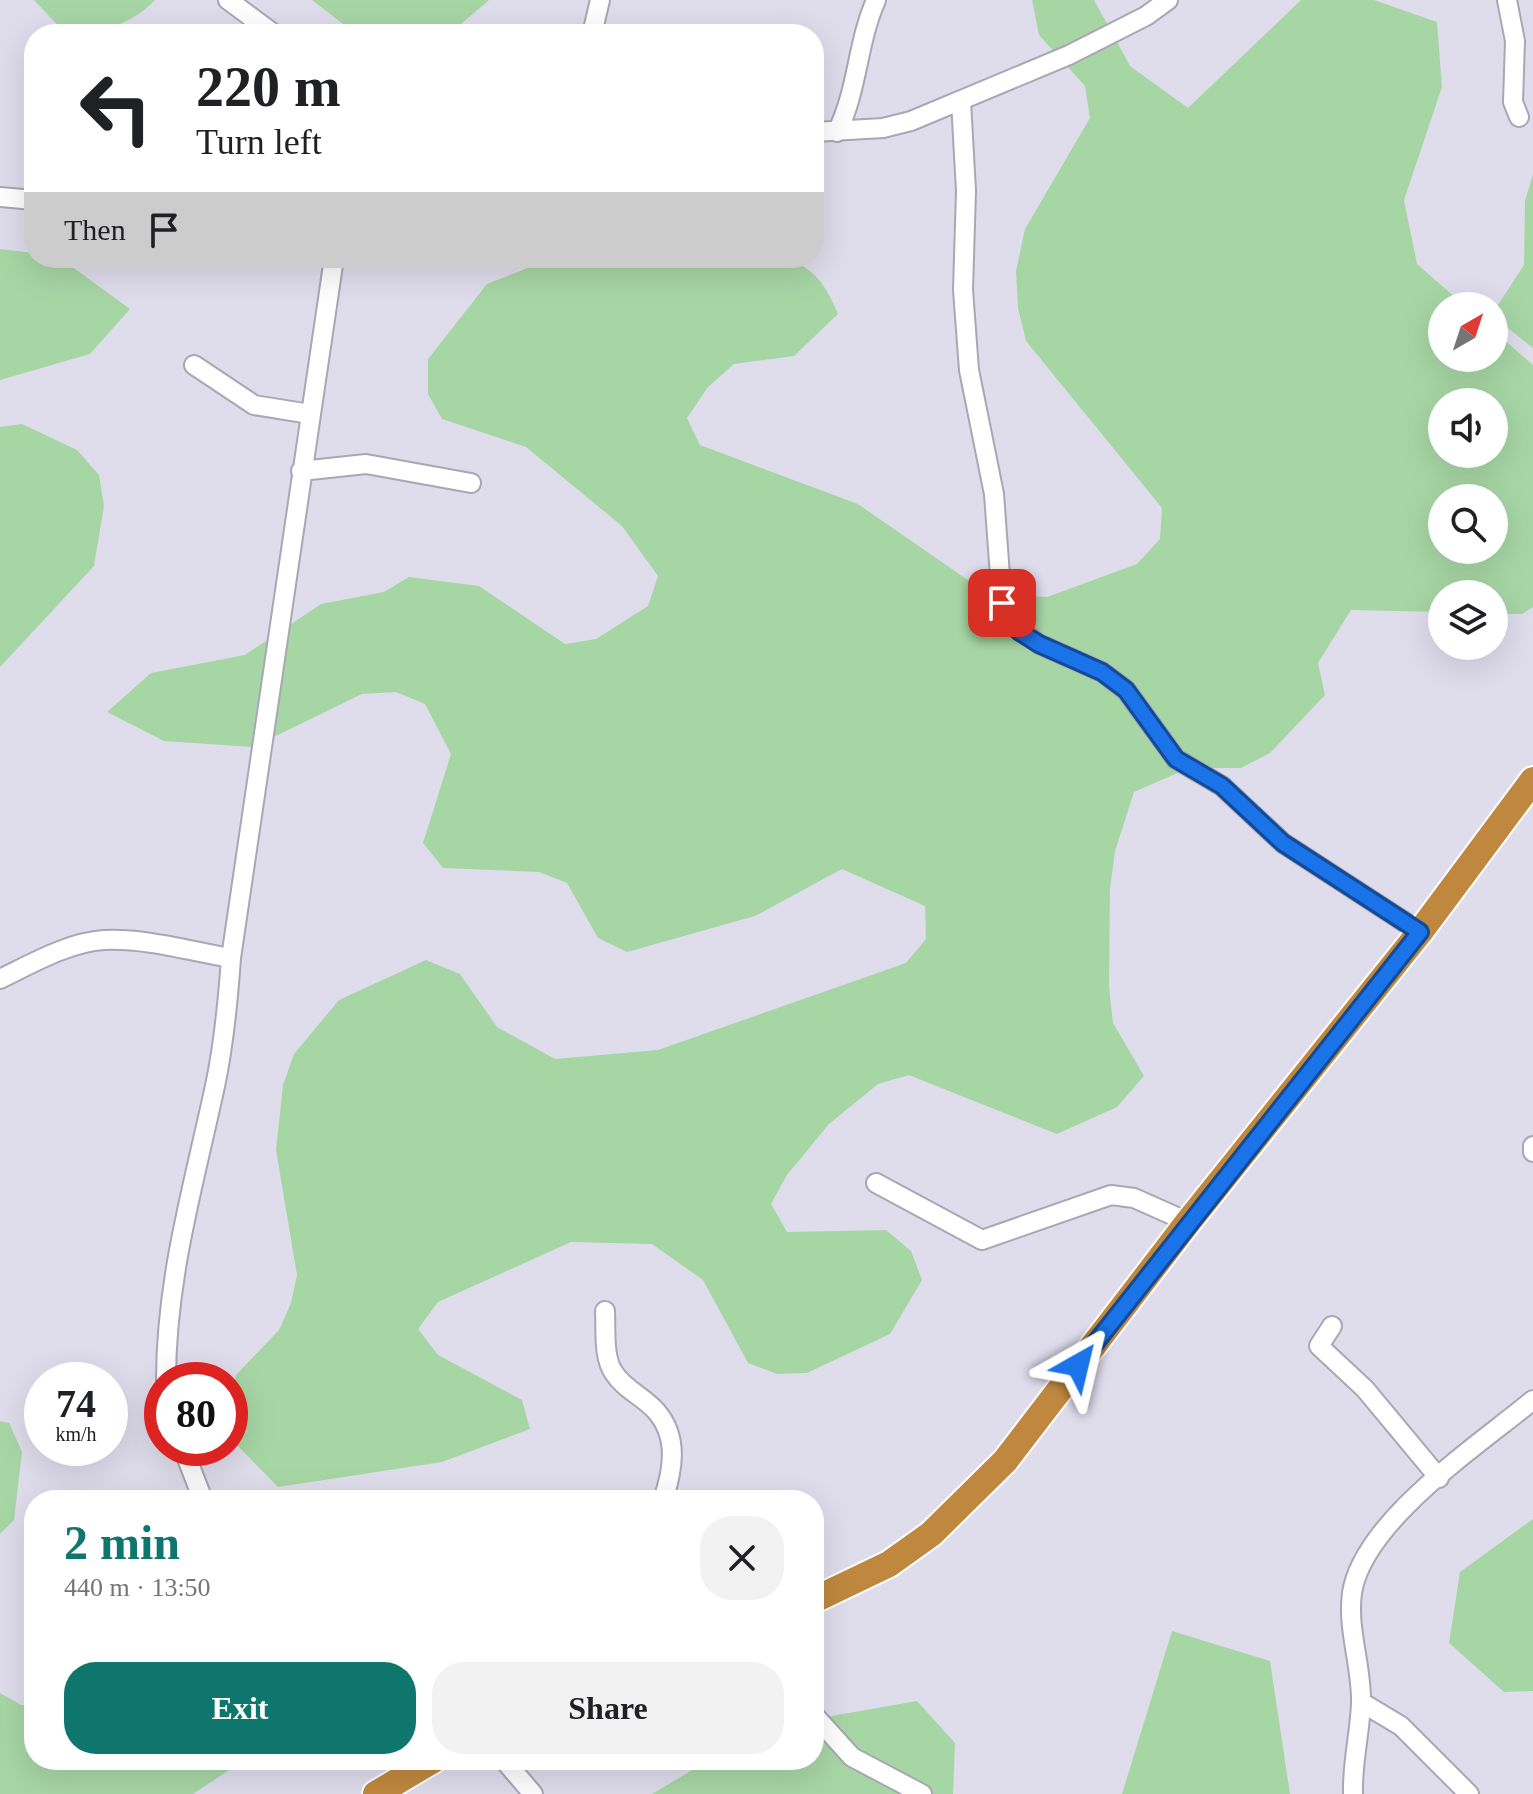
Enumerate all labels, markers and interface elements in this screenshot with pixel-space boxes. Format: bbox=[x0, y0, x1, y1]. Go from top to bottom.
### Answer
icon: left bbox=[64, 56, 168, 160]
text: 220 m bbox=[196, 56, 341, 118]
text: Turn left bbox=[196, 122, 322, 162]
icon: arrive bbox=[142, 208, 186, 252]
text: Then bbox=[64, 213, 126, 246]
north arrow bbox=[1428, 292, 1508, 372]
map controls bbox=[1428, 292, 1508, 660]
button: sound bbox=[1428, 388, 1508, 468]
button: search bbox=[1428, 484, 1508, 564]
pin bbox=[968, 569, 1036, 637]
button: layers bbox=[1428, 580, 1508, 660]
icon: arrive bbox=[980, 581, 1024, 625]
position arrow bbox=[1036, 1323, 1120, 1407]
speed limit sign: 80 bbox=[144, 1362, 248, 1466]
text: 74 bbox=[56, 1381, 96, 1426]
text: km/h bbox=[55, 1423, 97, 1445]
text: 2 min bbox=[64, 1516, 180, 1569]
button: close bbox=[700, 1516, 784, 1600]
text: 440 m · 13:50 bbox=[64, 1573, 211, 1602]
button: Exit bbox=[64, 1662, 416, 1754]
button: Share bbox=[432, 1662, 784, 1754]

